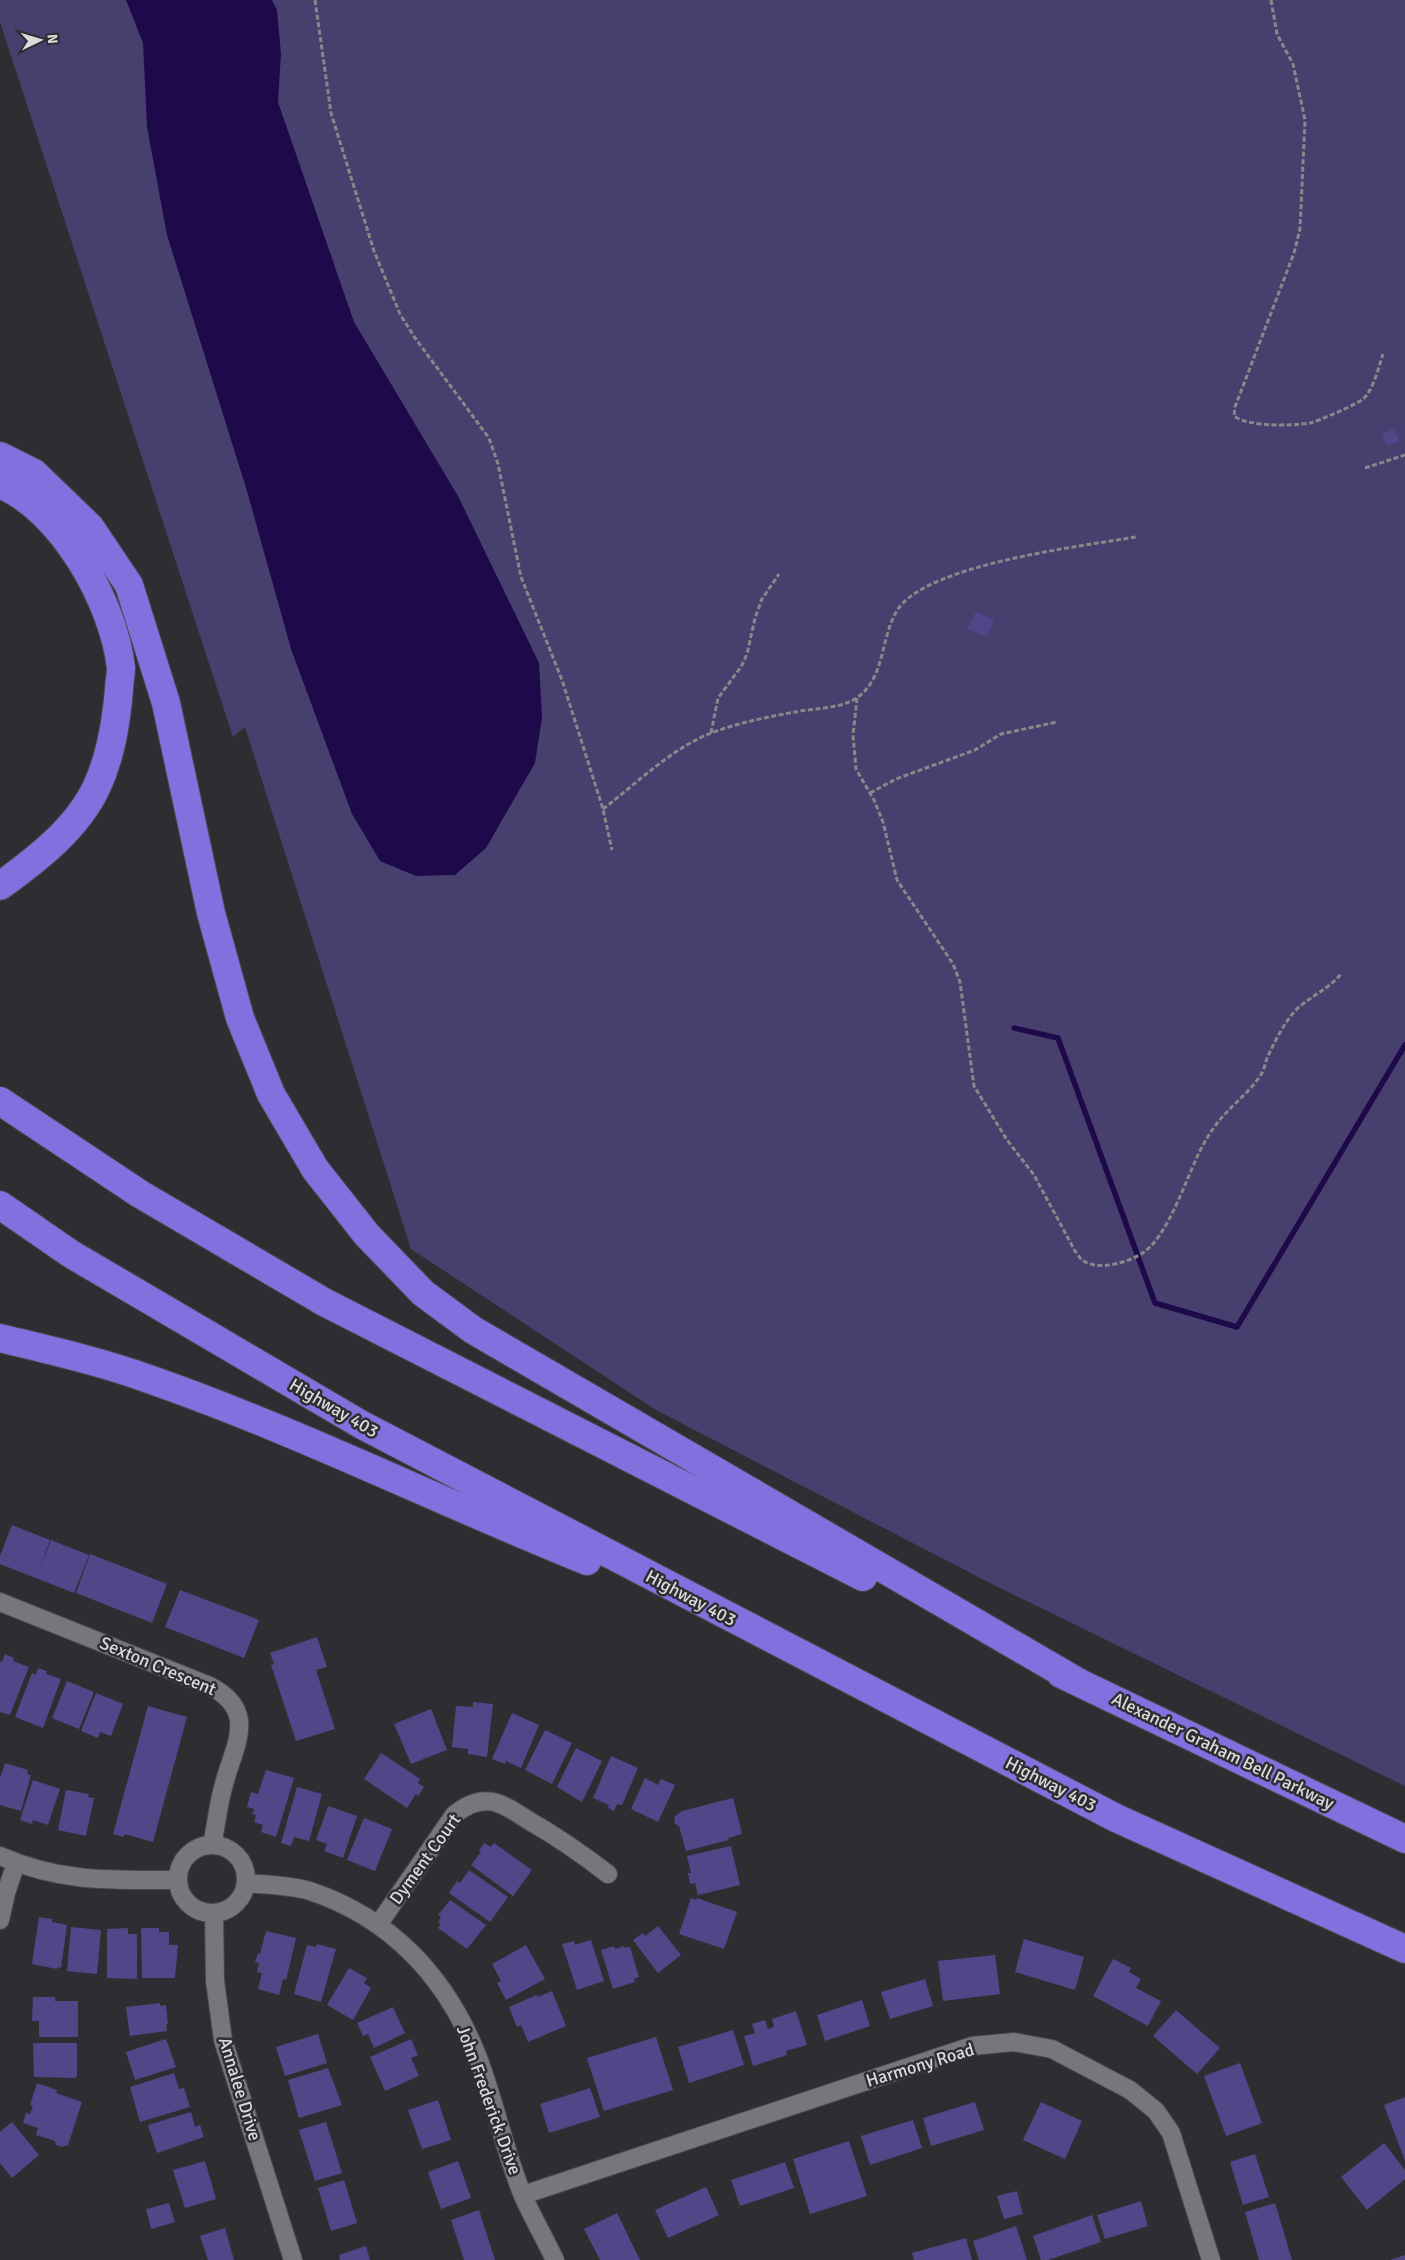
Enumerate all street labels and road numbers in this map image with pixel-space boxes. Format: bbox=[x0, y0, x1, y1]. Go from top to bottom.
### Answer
street label: Highway 403 bbox=[285, 1374, 383, 1442]
street label: Highway 403 bbox=[642, 1565, 740, 1631]
street label: Sexton Crescent bbox=[97, 1632, 219, 1700]
street label: Alexander Graham Bell Parkway bbox=[1108, 1688, 1338, 1815]
street label: Highway 403 bbox=[1002, 1752, 1100, 1816]
street label: Dyment Court bbox=[385, 1809, 465, 1909]
street label: John Frederick Drive bbox=[452, 2022, 526, 2178]
street label: Annalee Drive bbox=[214, 2035, 266, 2143]
street label: Harmony Road bbox=[863, 2038, 977, 2092]

